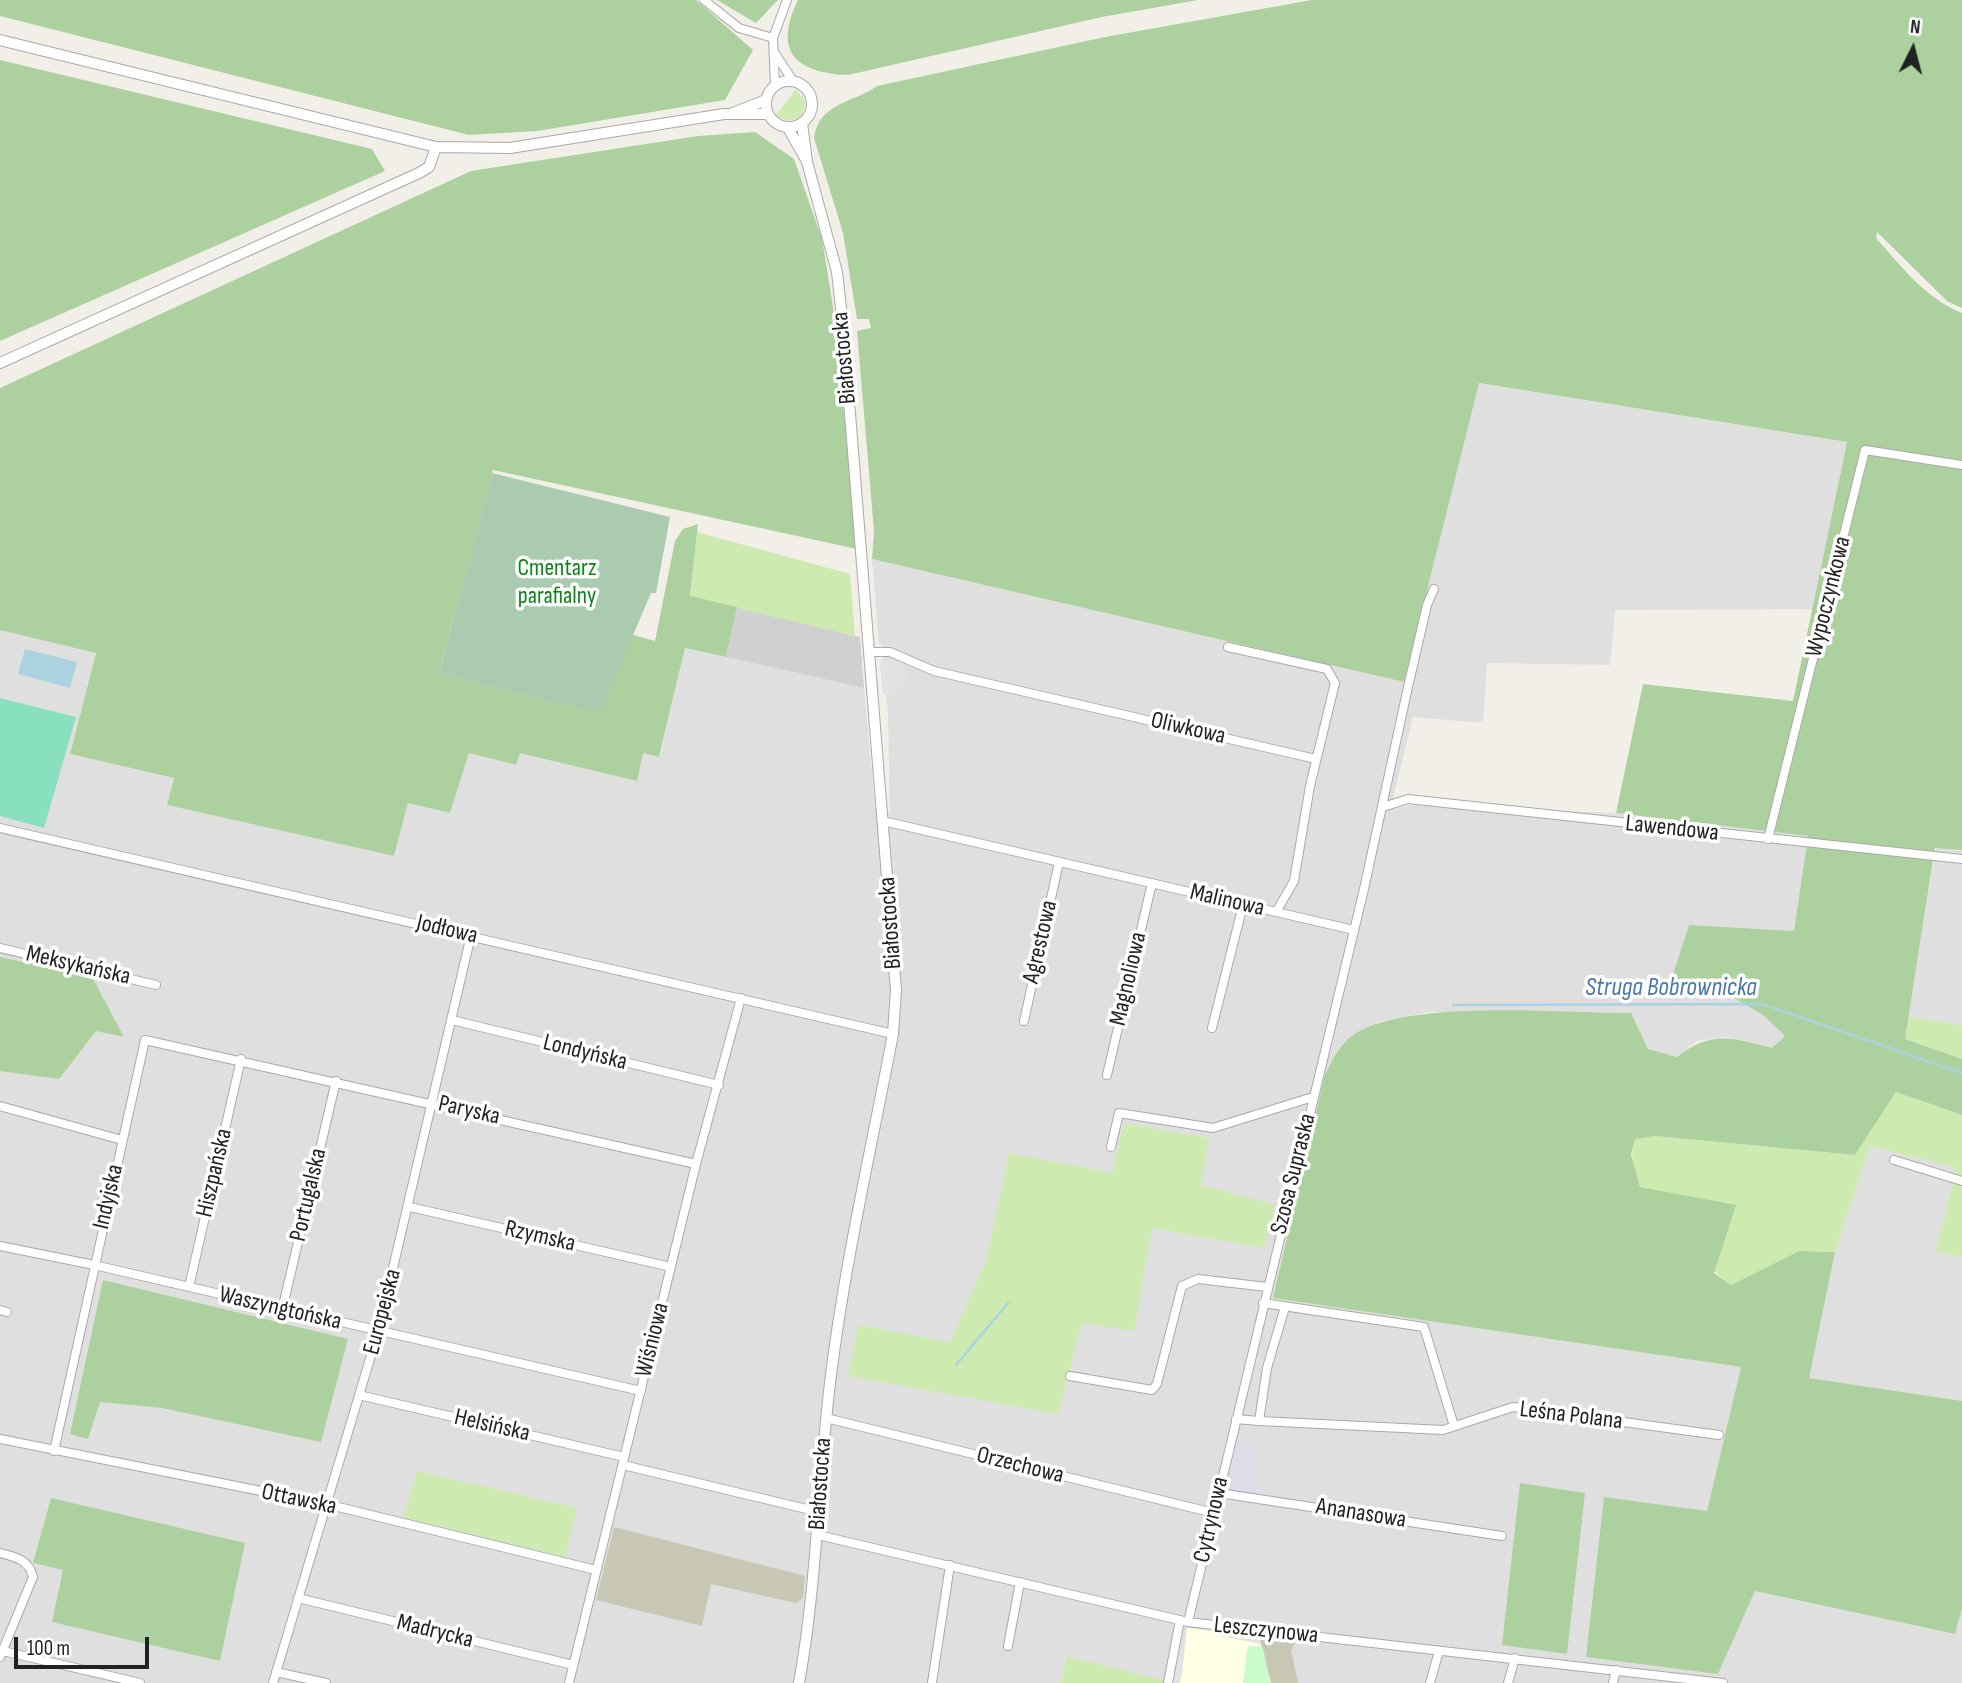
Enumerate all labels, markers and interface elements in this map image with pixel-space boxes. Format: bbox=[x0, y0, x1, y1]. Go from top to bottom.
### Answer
north arrow bbox=[1878, 14, 1948, 84]
text: N bbox=[1909, 16, 1921, 40]
street label: Białostocka bbox=[827, 311, 863, 405]
street label: Wypoczynkowa bbox=[1800, 534, 1858, 660]
park label: Cmentarz parafialny bbox=[517, 555, 597, 611]
street label: Oliwkowa bbox=[1148, 706, 1228, 752]
street label: Lawendowa bbox=[1624, 810, 1720, 848]
street label: Białostocka bbox=[873, 876, 909, 970]
street label: Malinowa bbox=[1187, 878, 1267, 924]
street label: Agrestowa bbox=[1017, 898, 1065, 986]
street label: Jodłowa bbox=[414, 909, 480, 951]
street label: Magnoliowa bbox=[1104, 929, 1154, 1029]
street label: Meksykańska bbox=[23, 940, 133, 992]
water label: Struga Bobrownicka bbox=[1585, 972, 1757, 1004]
street label: Londyńska bbox=[540, 1029, 630, 1077]
street label: Paryska bbox=[435, 1090, 503, 1132]
street label: Szosa Supraska bbox=[1265, 1111, 1323, 1237]
street label: Hiszpańska bbox=[191, 1126, 239, 1220]
street label: Portugalska bbox=[284, 1146, 334, 1244]
street label: Indyjska bbox=[88, 1162, 130, 1232]
street label: Rzymska bbox=[502, 1215, 578, 1259]
street label: Europejska bbox=[358, 1266, 408, 1358]
street label: Waszyngtońska bbox=[216, 1281, 344, 1337]
street label: Wiśniowa bbox=[630, 1300, 676, 1380]
street label: Leśna Polana bbox=[1518, 1395, 1624, 1437]
street label: Helsińska bbox=[451, 1403, 533, 1449]
street label: Białostocka bbox=[803, 1437, 839, 1531]
street label: Orzechowa bbox=[973, 1441, 1067, 1491]
street label: Cytrynowa bbox=[1188, 1474, 1236, 1566]
street label: Ottawska bbox=[259, 1478, 339, 1522]
street label: Ananasowa bbox=[1314, 1493, 1408, 1535]
street label: Madrycka bbox=[394, 1609, 476, 1655]
street label: Leszczynowa bbox=[1212, 1611, 1320, 1651]
scale bar bbox=[18, 1624, 152, 1668]
text: 100 m bbox=[27, 1636, 70, 1661]

